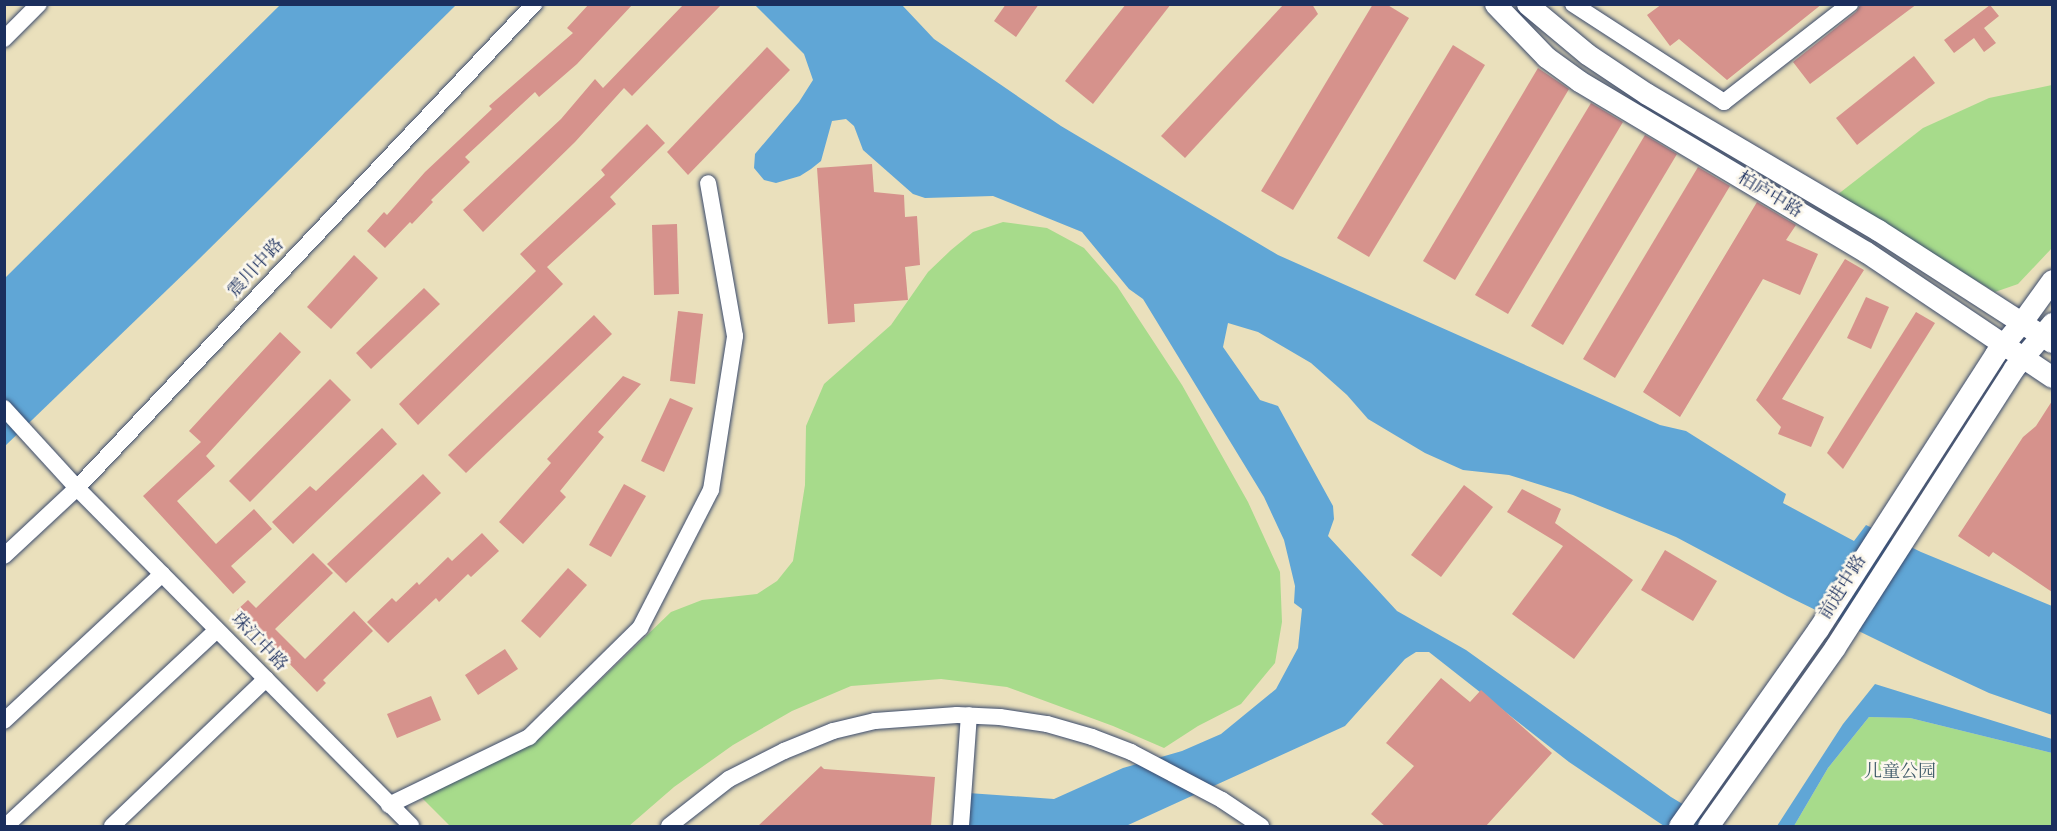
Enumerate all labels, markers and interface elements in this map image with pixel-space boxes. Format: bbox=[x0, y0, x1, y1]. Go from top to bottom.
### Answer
street label: 柏庐中路 bbox=[1733, 168, 1805, 224]
street label: 震川中路 bbox=[225, 235, 289, 303]
street label: 前进中路 bbox=[1816, 552, 1872, 624]
street label: 珠江中路 bbox=[225, 610, 291, 676]
park label: 儿童公园 bbox=[1864, 762, 1936, 784]

